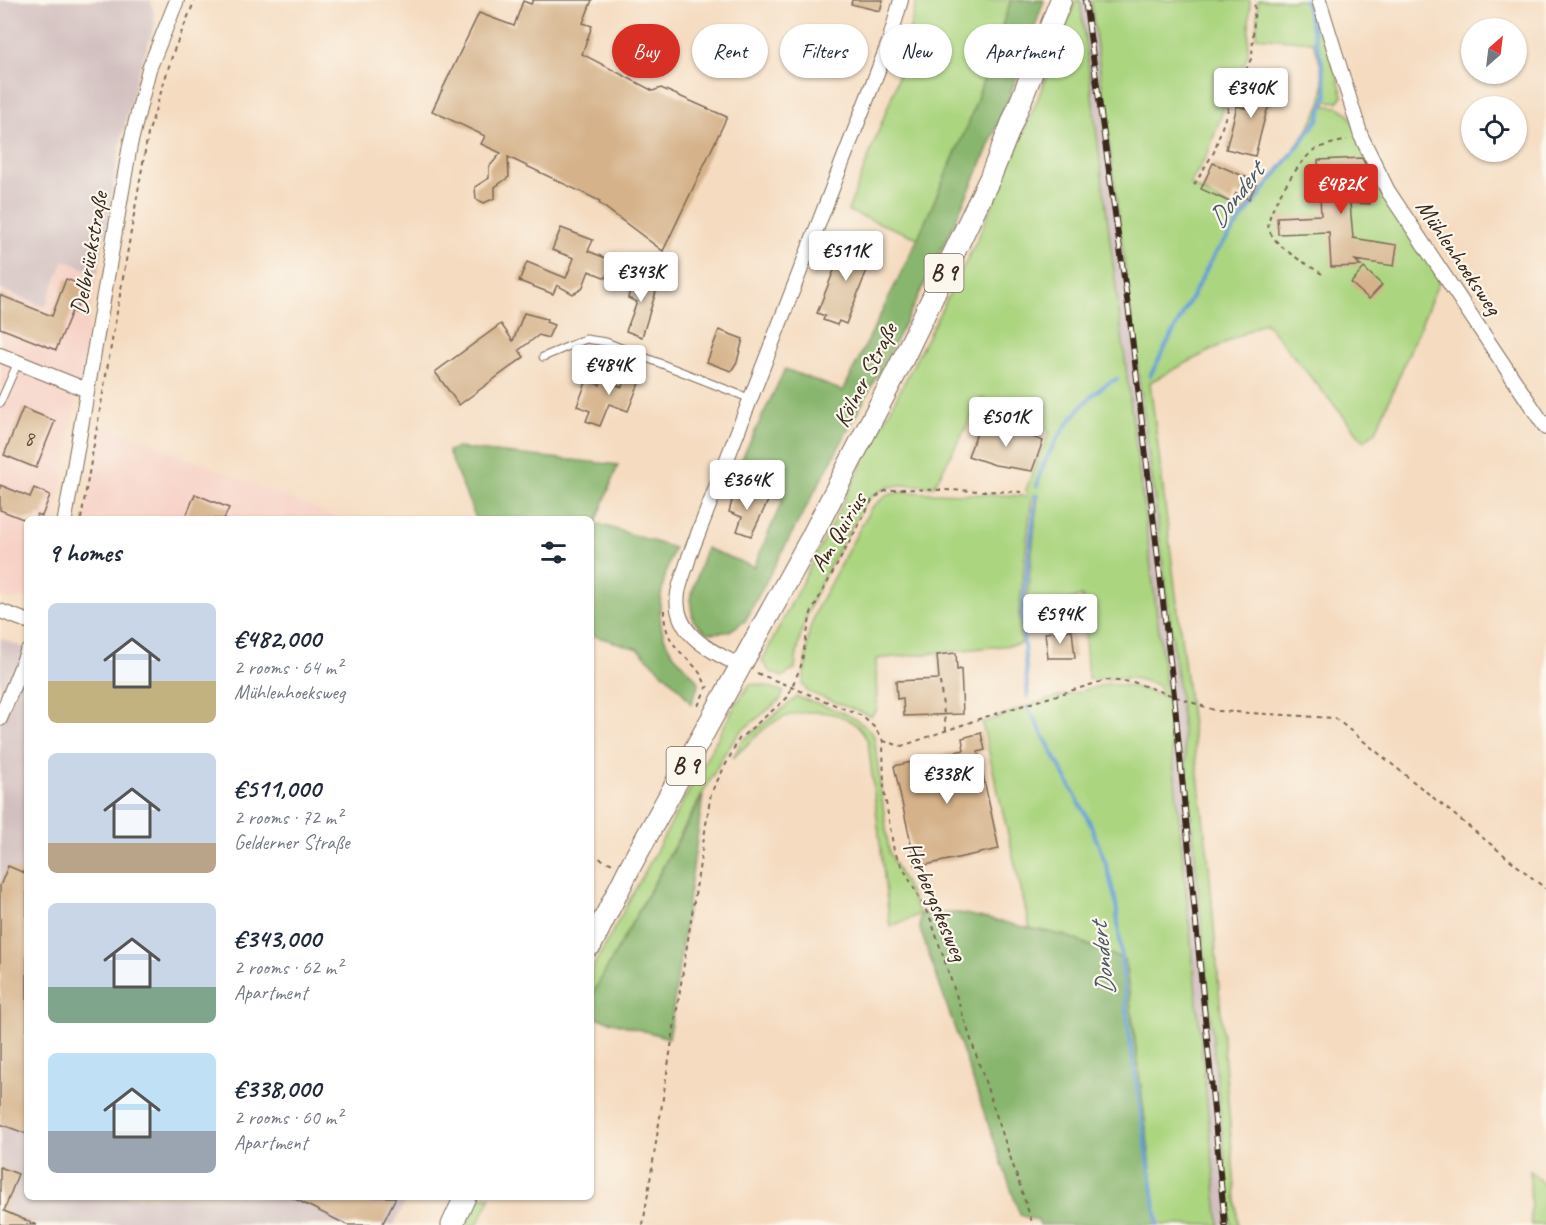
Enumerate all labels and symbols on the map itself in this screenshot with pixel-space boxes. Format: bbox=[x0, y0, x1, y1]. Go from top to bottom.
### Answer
north arrow bbox=[1461, 18, 1527, 84]
pin: €340K bbox=[1209, 68, 1293, 119]
water label: Dondert bbox=[1201, 152, 1275, 234]
pin: €482K bbox=[1299, 164, 1383, 215]
street label: Delbrückstraße bbox=[63, 187, 115, 317]
street label: Mühlenhoeksweg bbox=[1409, 193, 1510, 323]
pin: €511K bbox=[804, 231, 888, 282]
pin: €343K bbox=[599, 252, 683, 303]
road number: B 9 bbox=[924, 254, 964, 292]
street label: Kölner Straße bbox=[826, 316, 905, 432]
pin: €484K bbox=[567, 345, 651, 396]
pin: €501K bbox=[964, 397, 1048, 448]
house number: 8 bbox=[24, 425, 36, 451]
pin: €364K bbox=[705, 460, 789, 511]
street label: Am Quirius bbox=[803, 485, 874, 577]
pin: €594K bbox=[1018, 594, 1102, 645]
road number: B 9 bbox=[666, 747, 706, 785]
pin: €338K bbox=[905, 754, 989, 805]
street label: Herbergskesweg bbox=[897, 837, 975, 967]
water label: Dondert bbox=[1081, 916, 1122, 997]

